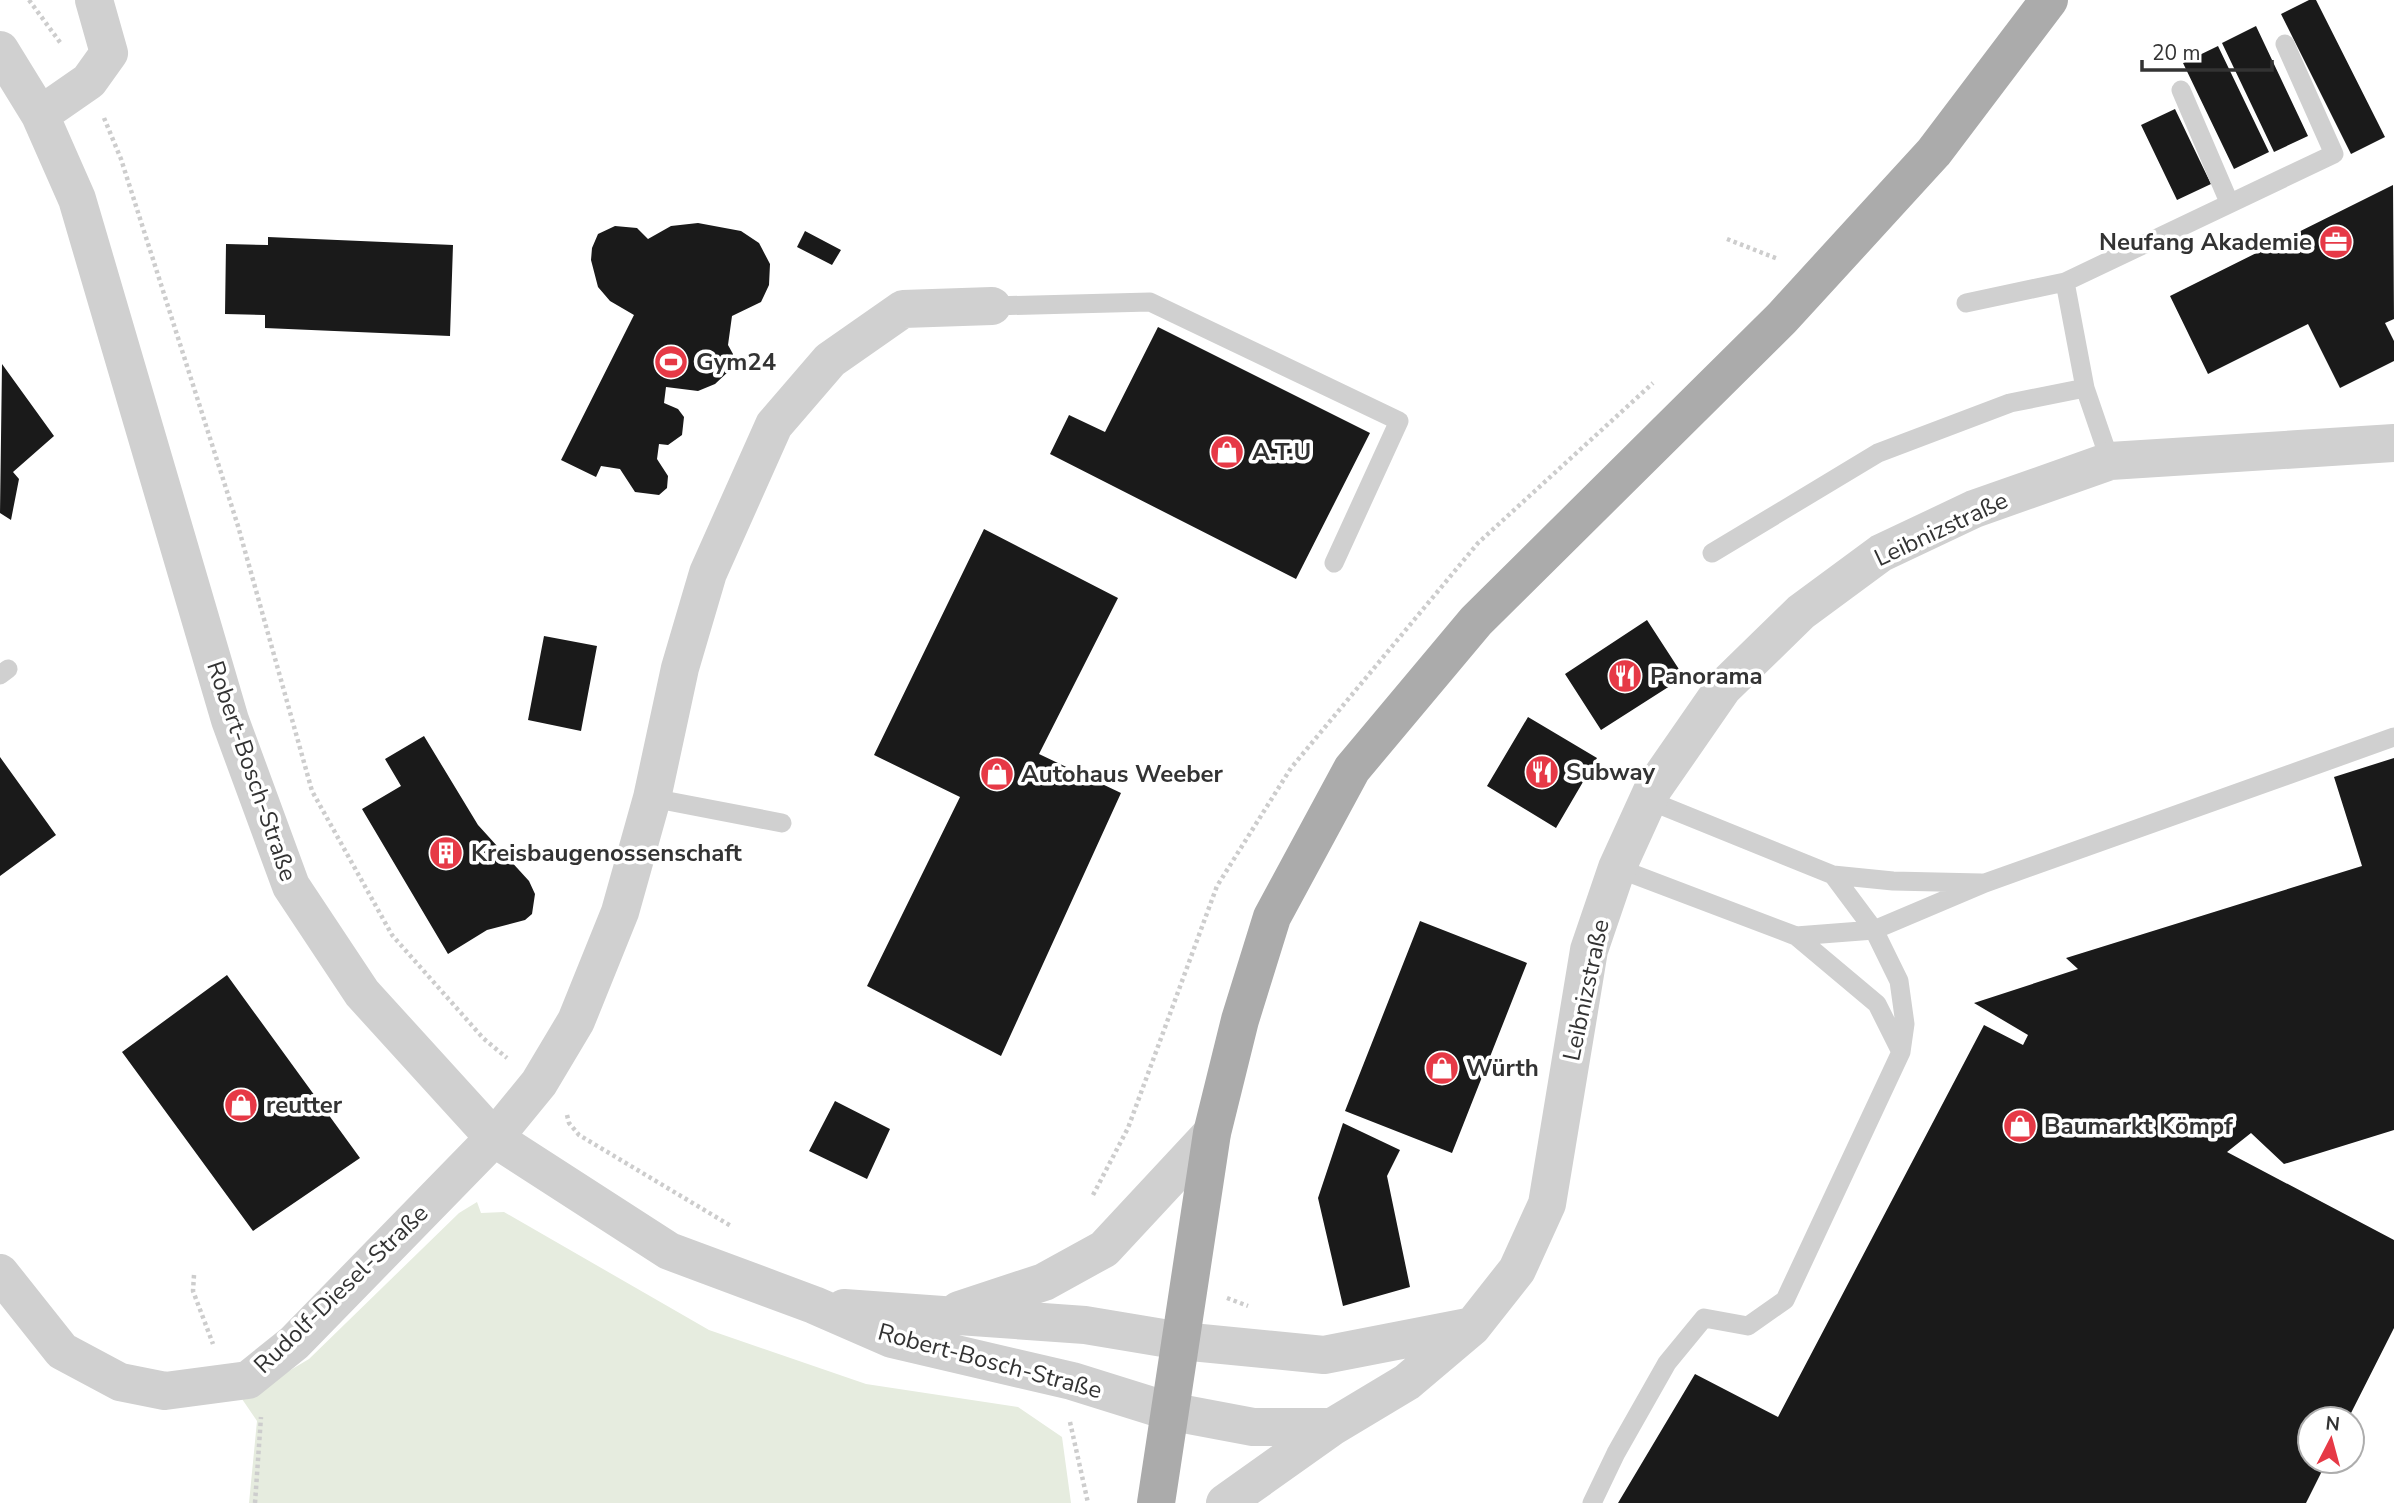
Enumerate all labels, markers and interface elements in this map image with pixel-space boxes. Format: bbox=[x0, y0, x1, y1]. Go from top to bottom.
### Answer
scale bar bbox=[2142, 28, 2272, 72]
text: 20 m bbox=[2152, 39, 2201, 67]
office icon: Neufang Akademie bbox=[2317, 223, 2355, 261]
place label: Neufang Akademie bbox=[2099, 226, 2312, 258]
sports icon: Gym24 bbox=[652, 343, 690, 381]
place label: Gym24 bbox=[696, 346, 776, 378]
shop icon: A.T.U bbox=[1208, 433, 1246, 471]
place label: A.T.U bbox=[1252, 436, 1311, 468]
street label: Leibnizstraße bbox=[1869, 484, 2013, 574]
street label: Robert-Bosch-Straße bbox=[199, 657, 305, 885]
restaurant icon: Panorama bbox=[1606, 657, 1644, 695]
place label: Panorama bbox=[1650, 660, 1763, 692]
restaurant icon: Subway bbox=[1523, 753, 1561, 791]
shop icon: Autohaus Weeber bbox=[978, 755, 1016, 793]
place label: Subway bbox=[1566, 756, 1655, 788]
place label: Autohaus Weeber bbox=[1021, 758, 1224, 790]
building icon: Kreisbaugenossenschaft bbox=[427, 834, 465, 872]
place label: Kreisbaugenossenschaft bbox=[471, 837, 743, 869]
street label: Leibnizstraße bbox=[1555, 916, 1617, 1064]
shop icon: Würth bbox=[1423, 1049, 1461, 1087]
place label: Würth bbox=[1466, 1052, 1539, 1084]
shop icon: reutter bbox=[222, 1086, 260, 1124]
place label: reutter bbox=[266, 1089, 343, 1121]
shop icon: Baumarkt Kömpf bbox=[2001, 1107, 2039, 1145]
place label: Baumarkt Kömpf bbox=[2044, 1110, 2234, 1142]
street label: Rudolf-Diesel-Straße bbox=[247, 1197, 435, 1381]
street label: Robert-Bosch-Straße bbox=[874, 1316, 1106, 1406]
north arrow bbox=[2296, 1405, 2366, 1475]
text: N bbox=[2324, 1410, 2341, 1438]

